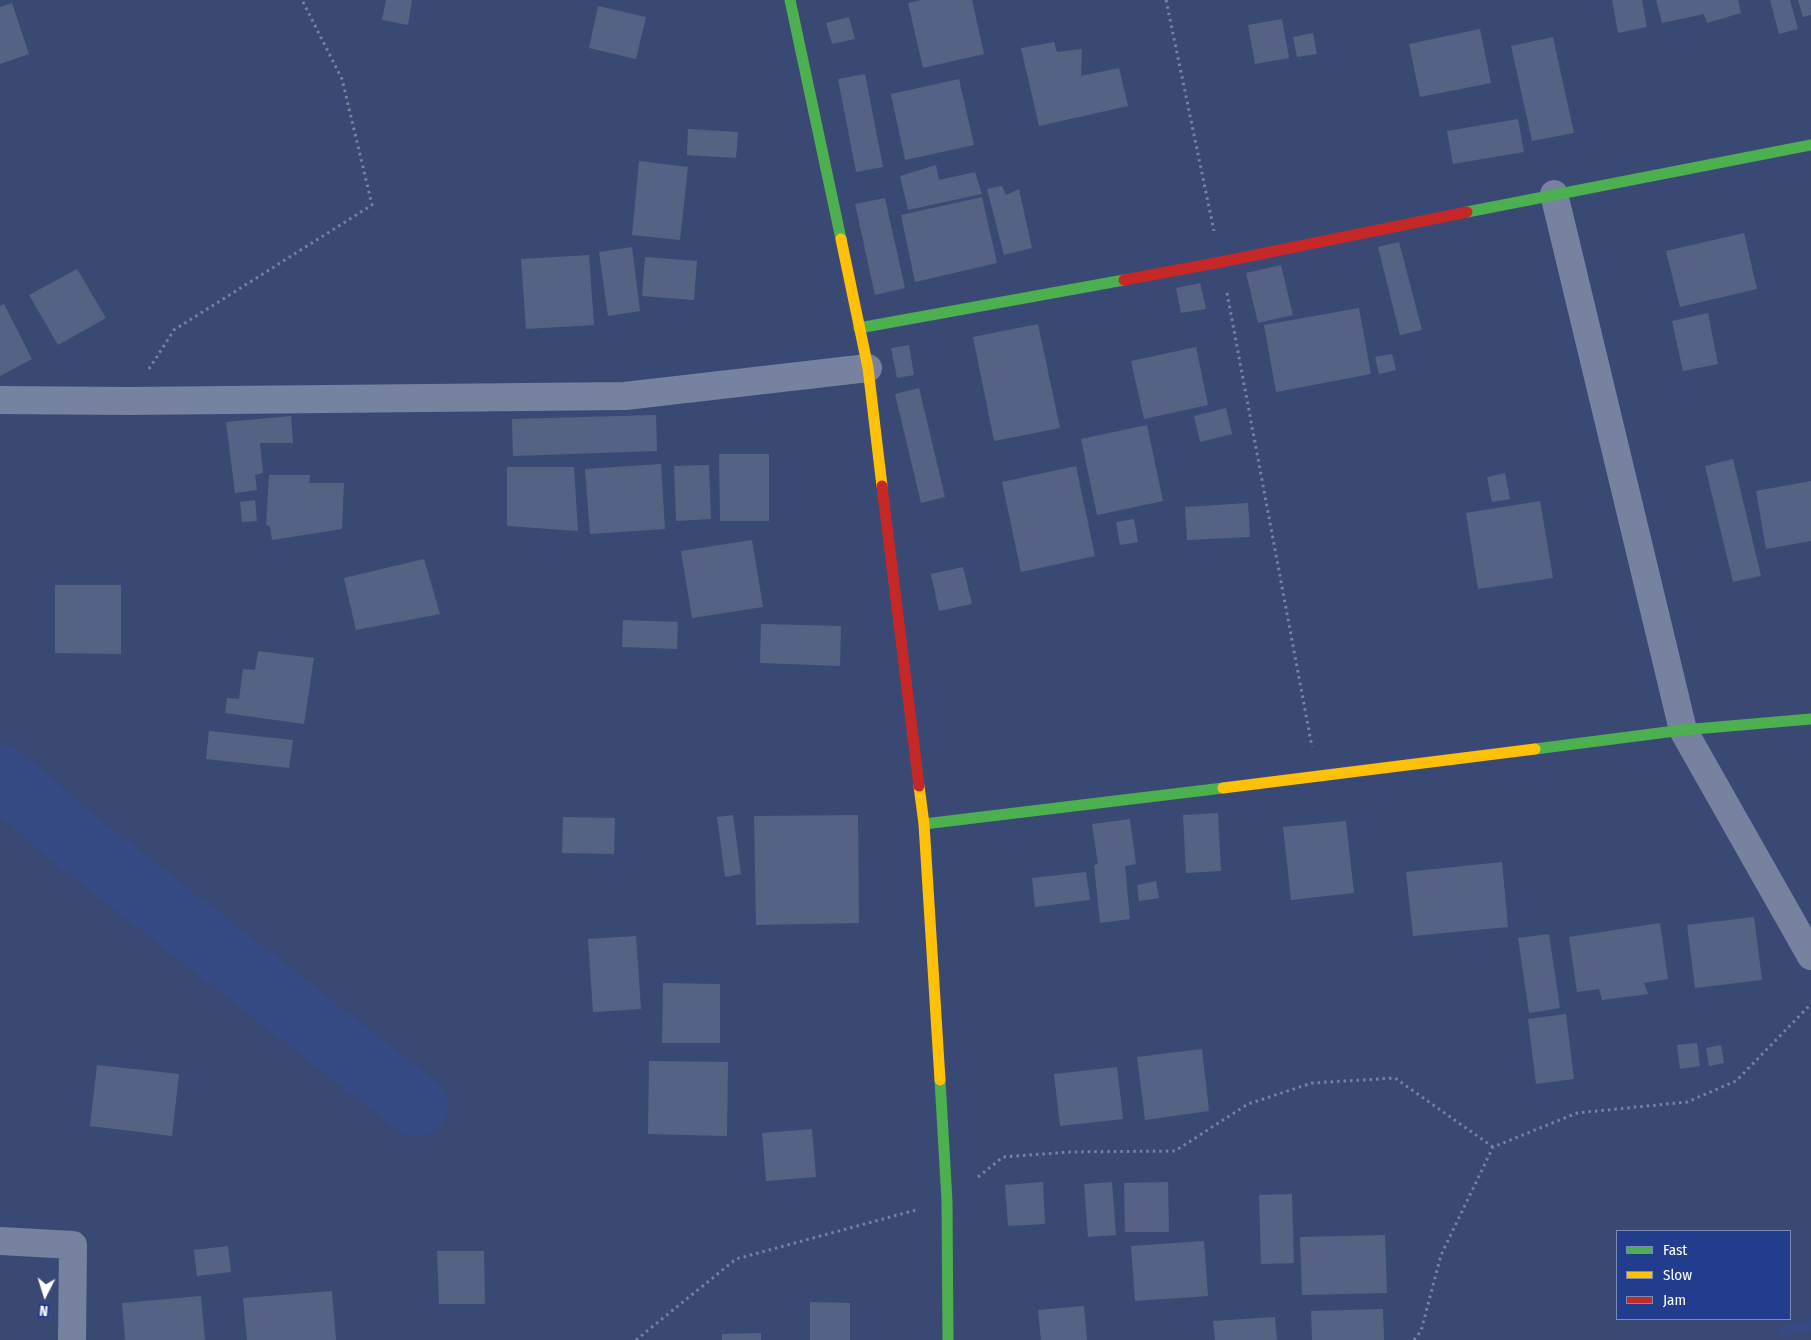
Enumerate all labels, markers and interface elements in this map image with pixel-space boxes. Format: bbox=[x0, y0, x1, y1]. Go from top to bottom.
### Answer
legend bbox=[1616, 1230, 1791, 1320]
text: Fast bbox=[1663, 1241, 1687, 1259]
text: Slow bbox=[1663, 1266, 1692, 1284]
north arrow bbox=[20, 1270, 70, 1320]
text: Jam bbox=[1663, 1291, 1686, 1309]
text: N bbox=[39, 1302, 49, 1319]

